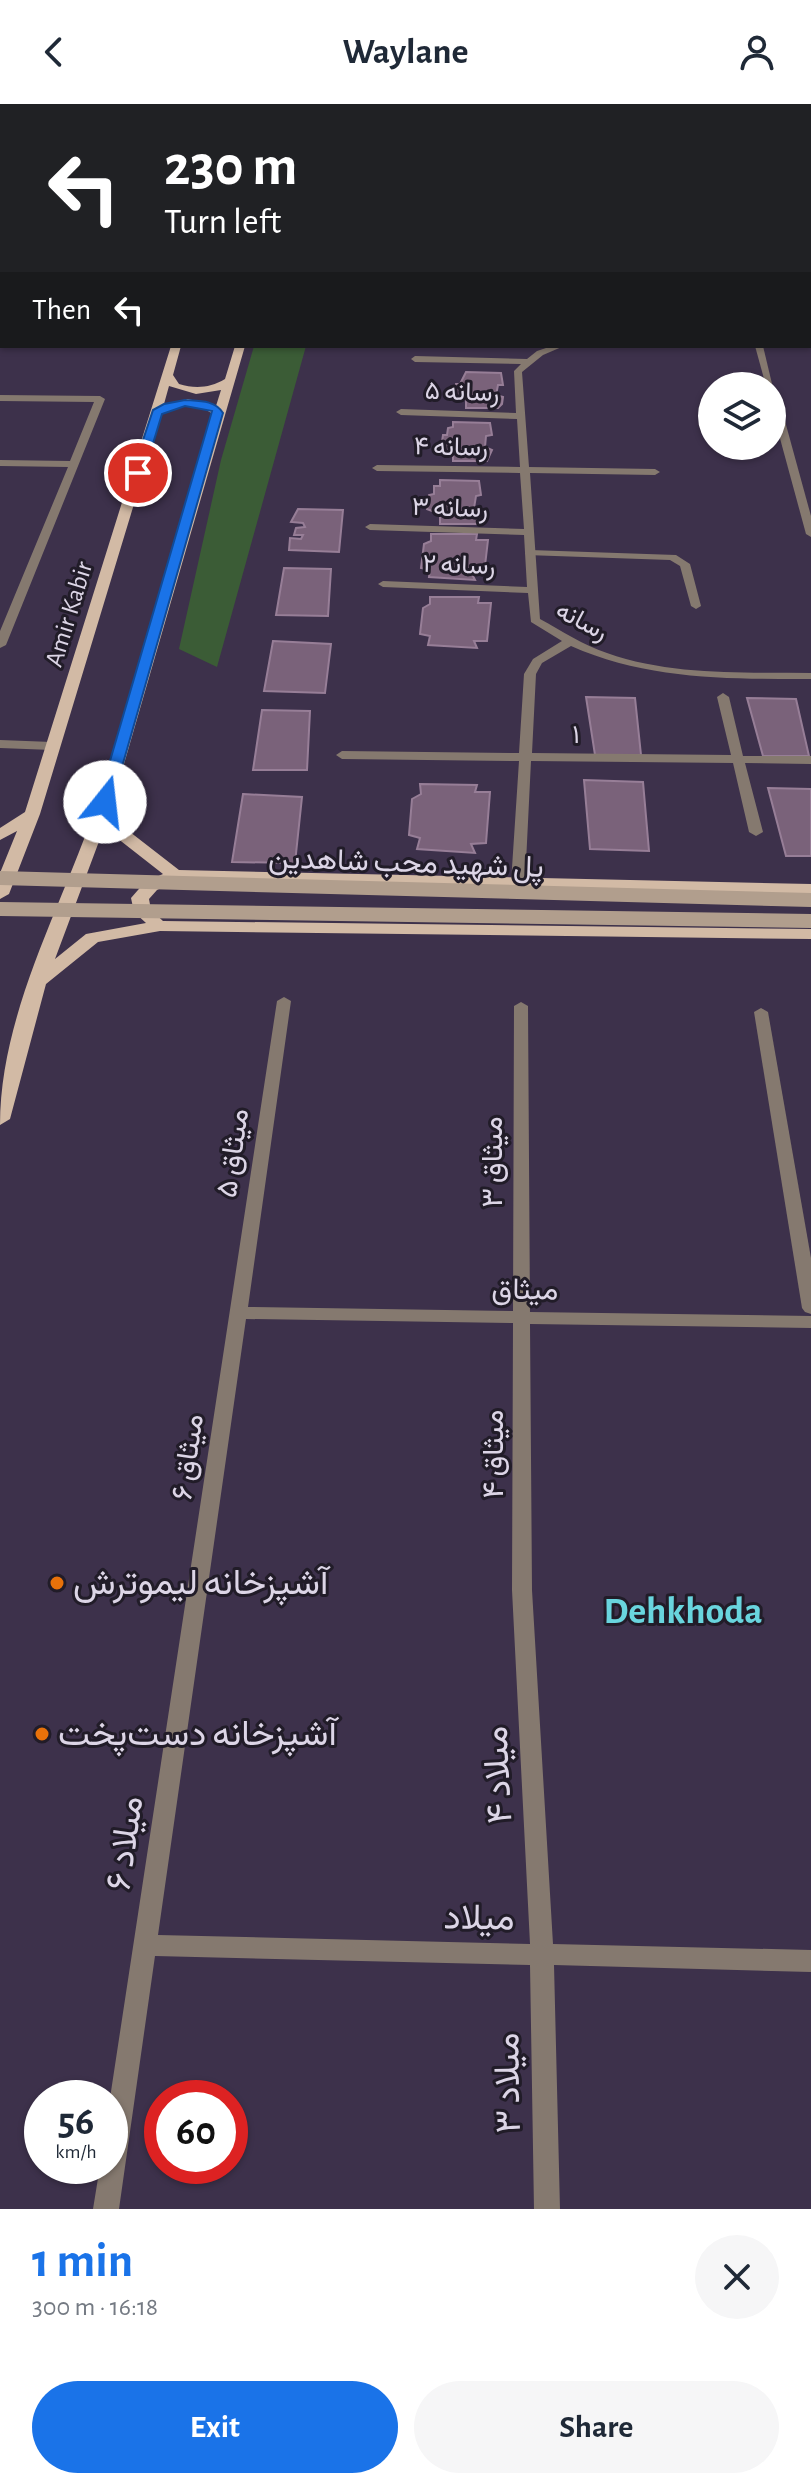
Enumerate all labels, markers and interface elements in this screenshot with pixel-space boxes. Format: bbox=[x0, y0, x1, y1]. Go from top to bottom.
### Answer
icon: back bbox=[32, 30, 76, 74]
icon: person bbox=[735, 30, 779, 74]
text: Waylane bbox=[342, 34, 469, 70]
icon: left bbox=[32, 136, 136, 240]
text: 230 m bbox=[164, 139, 297, 195]
text: Turn left bbox=[164, 204, 281, 240]
icon: left bbox=[107, 288, 151, 332]
text: Then bbox=[32, 295, 91, 325]
map controls bbox=[698, 372, 786, 460]
button: layers bbox=[698, 372, 786, 460]
street label: رسانه ۵ bbox=[424, 378, 500, 408]
street label: رسانه ۴ bbox=[414, 433, 488, 463]
pin bbox=[104, 439, 172, 507]
icon: arrive bbox=[116, 451, 160, 495]
street label: رسانه ۳ bbox=[411, 494, 489, 524]
street label: رسانه ۲ bbox=[422, 551, 496, 581]
street label: Amir Kabir bbox=[41, 558, 97, 670]
street label: رسانه bbox=[551, 597, 612, 647]
street label: ۱ bbox=[572, 722, 580, 748]
position arrow bbox=[63, 760, 147, 844]
street label: پل شهید محب شاهدین bbox=[268, 843, 544, 887]
street label: میثاق ۵ bbox=[212, 1107, 255, 1200]
street label: میثاق ۳ bbox=[478, 1116, 509, 1208]
street label: میثاق bbox=[491, 1274, 559, 1307]
street label: میثاق ۴ bbox=[479, 1409, 510, 1499]
street label: میثاق ۶ bbox=[167, 1412, 210, 1502]
place label: آشپزخانه لیموترش bbox=[73, 1565, 331, 1606]
marker: آشپزخانه لیموترش bbox=[48, 1574, 66, 1592]
district label: Dehkhoda bbox=[604, 1593, 762, 1631]
place label: آشپزخانه دست‌پخت bbox=[58, 1716, 339, 1757]
marker: آشپزخانه دست‌پخت bbox=[33, 1725, 51, 1743]
street label: میلاد ۴ bbox=[477, 1725, 520, 1825]
street label: میلاد ۶ bbox=[101, 1794, 150, 1893]
street label: میلاد bbox=[443, 1899, 515, 1938]
street label: میلاد ۳ bbox=[489, 2032, 528, 2134]
speed limit sign: 60 bbox=[144, 2080, 248, 2184]
text: 56 bbox=[58, 2102, 94, 2142]
text: km/h bbox=[55, 2142, 97, 2162]
button: close bbox=[695, 2235, 779, 2319]
text: 1 min bbox=[32, 2238, 133, 2286]
text: 300 m · 16:18 bbox=[32, 2294, 158, 2320]
button: Exit bbox=[32, 2381, 398, 2473]
button: Share bbox=[414, 2381, 779, 2473]

